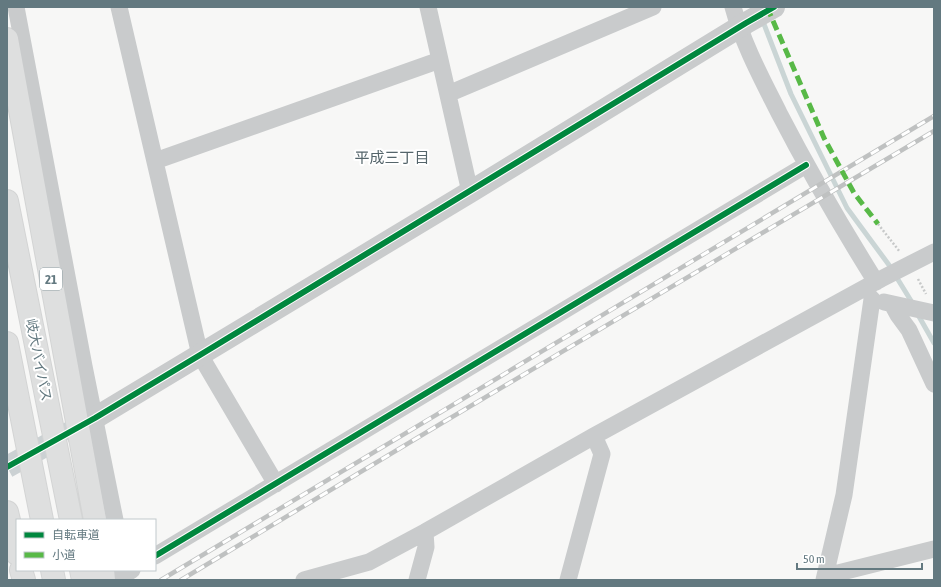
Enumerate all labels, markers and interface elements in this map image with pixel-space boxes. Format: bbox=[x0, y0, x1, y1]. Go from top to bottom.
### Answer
district label: 平成三丁目 bbox=[354, 149, 430, 166]
road number: 21 bbox=[40, 268, 62, 290]
street label: 岐大バイパス bbox=[23, 317, 55, 403]
legend bbox=[16, 519, 156, 571]
text: 自転車道 bbox=[52, 528, 100, 542]
scale bar bbox=[797, 545, 922, 571]
text: 小道 bbox=[52, 548, 76, 562]
text: 50 m bbox=[803, 552, 825, 566]

